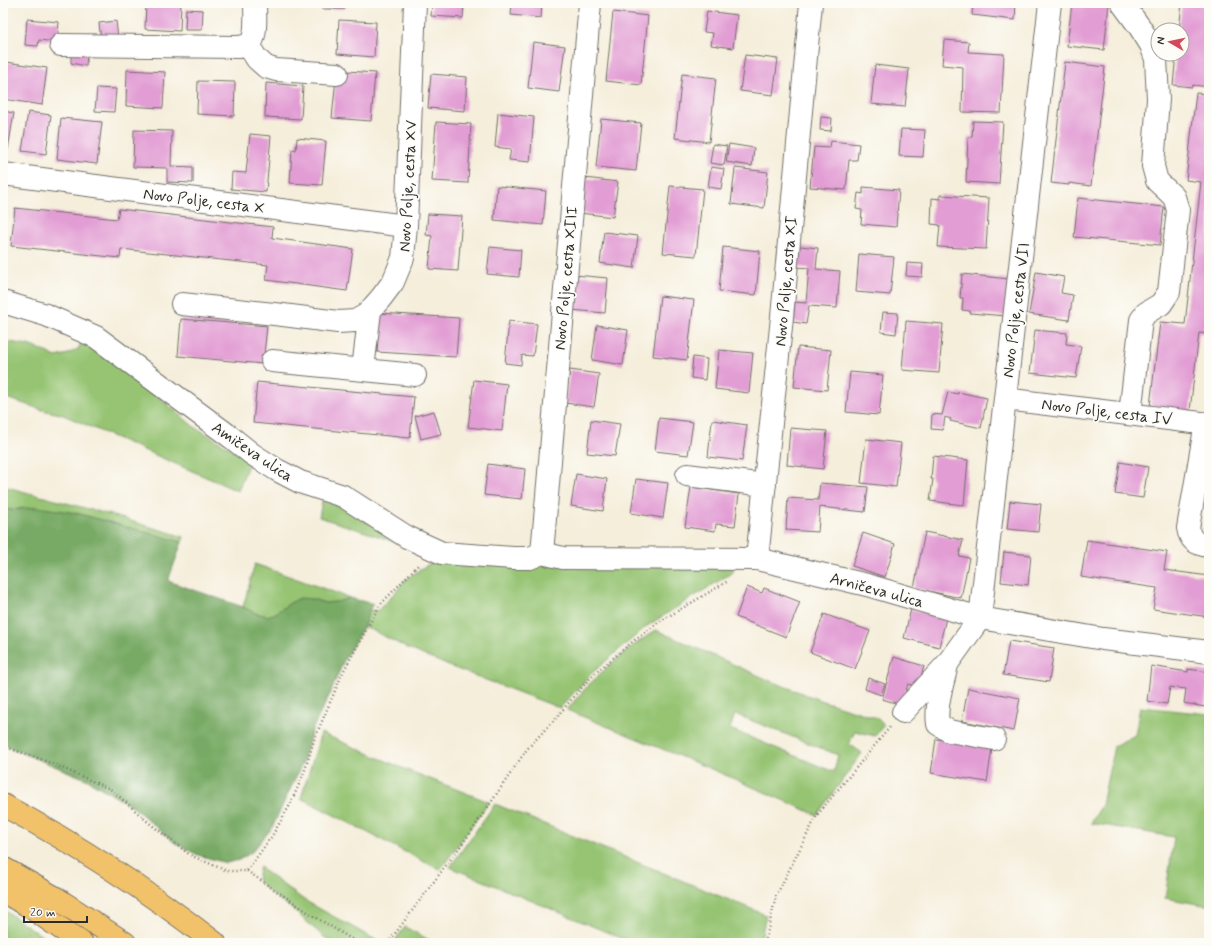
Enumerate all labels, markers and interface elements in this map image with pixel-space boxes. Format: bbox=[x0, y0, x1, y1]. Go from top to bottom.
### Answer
north arrow bbox=[1150, 22, 1190, 62]
text: N bbox=[1154, 36, 1169, 45]
street label: Novo Polje, cesta XV bbox=[395, 120, 422, 253]
street label: Novo Polje, cesta X bbox=[142, 184, 266, 219]
street label: Novo Polje, cesta XIII bbox=[550, 205, 583, 351]
street label: Novo Polje, cesta XI bbox=[770, 215, 803, 347]
street label: Novo Polje, cesta VII bbox=[998, 241, 1035, 379]
street label: Novo Polje, cesta IV bbox=[1040, 394, 1173, 431]
street label: Amičeva ulica bbox=[207, 417, 297, 487]
street label: Arničeva ulica bbox=[827, 568, 926, 613]
scale bar bbox=[24, 898, 87, 924]
text: 20 m bbox=[30, 905, 56, 921]

